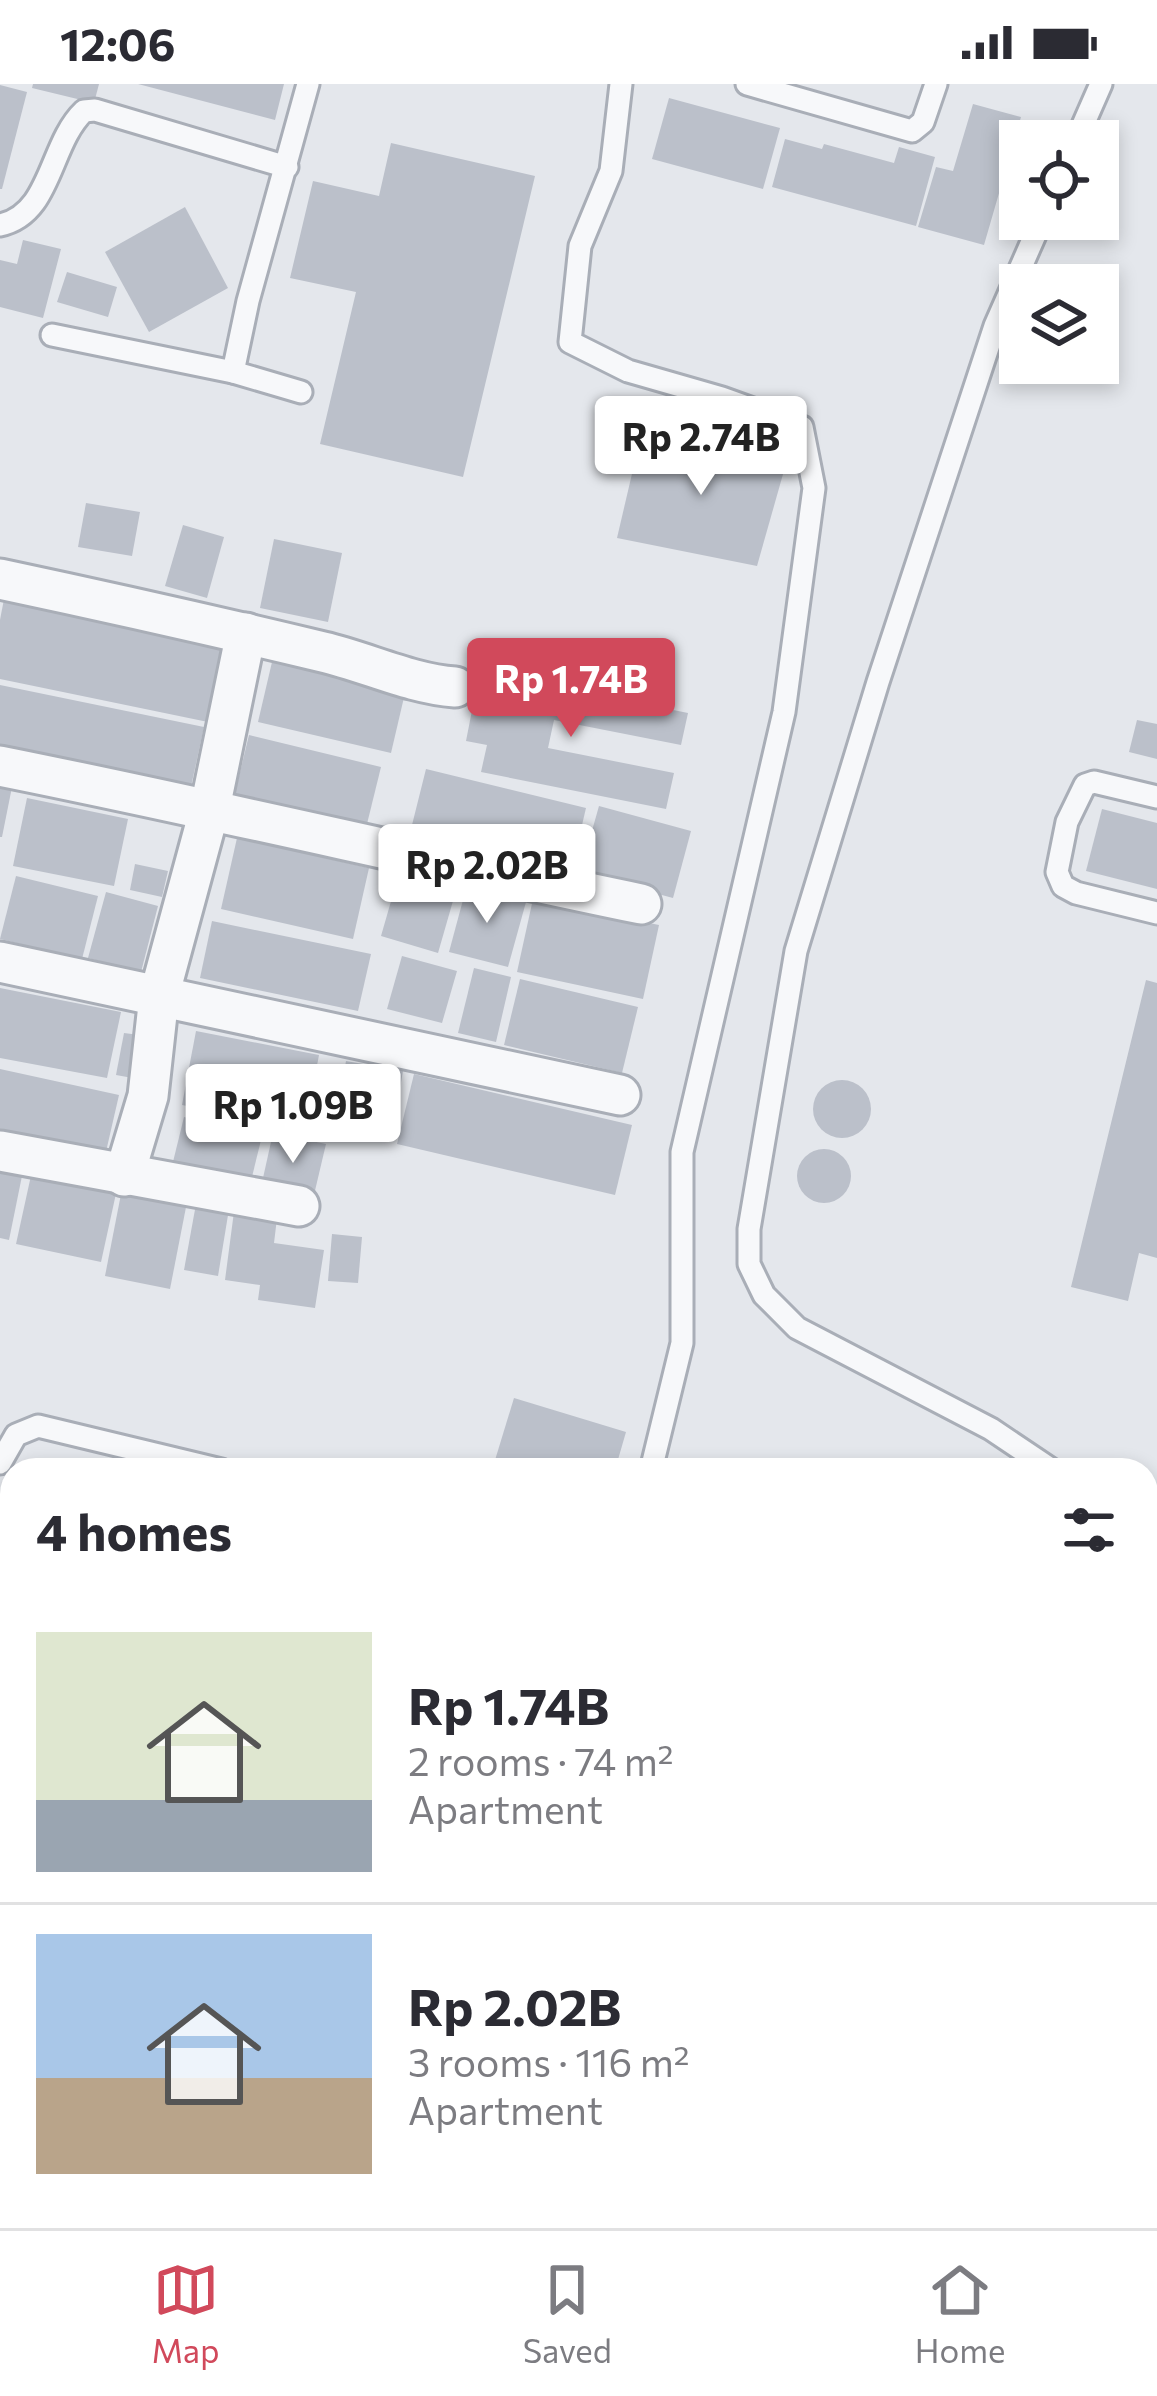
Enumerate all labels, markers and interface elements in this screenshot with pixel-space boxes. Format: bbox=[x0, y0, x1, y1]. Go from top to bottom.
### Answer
text: 12:06 bbox=[60, 15, 176, 70]
map controls bbox=[999, 120, 1119, 384]
button: locate bbox=[999, 120, 1119, 240]
button: layers bbox=[999, 264, 1119, 384]
pin: Rp 2.74B bbox=[577, 396, 825, 498]
text: Rp 2.74B bbox=[622, 411, 780, 459]
pin: Rp 1.74B bbox=[447, 638, 695, 740]
text: Rp 1.74B bbox=[494, 653, 648, 701]
pin: Rp 2.02B bbox=[363, 824, 611, 926]
text: Rp 2.02B bbox=[405, 839, 569, 887]
pin: Rp 1.09B bbox=[169, 1064, 417, 1166]
text: Rp 1.09B bbox=[213, 1079, 373, 1127]
icon: filters bbox=[1056, 1497, 1122, 1563]
text: 4 homes bbox=[36, 1499, 232, 1562]
text: Rp 1.74B bbox=[408, 1673, 609, 1736]
icon: home bbox=[132, 1680, 276, 1824]
text: 2 rooms · 74 m² bbox=[408, 1736, 673, 1784]
text: Apartment bbox=[408, 1784, 603, 1832]
text: Rp 2.02B bbox=[408, 1974, 621, 2037]
icon: home bbox=[132, 1982, 276, 2126]
text: 3 rooms · 116 m² bbox=[408, 2037, 689, 2085]
text: Apartment bbox=[408, 2085, 603, 2133]
tab: Map bbox=[152, 2257, 220, 2370]
tab: Saved bbox=[523, 2257, 612, 2370]
tab: Home bbox=[915, 2257, 1005, 2370]

